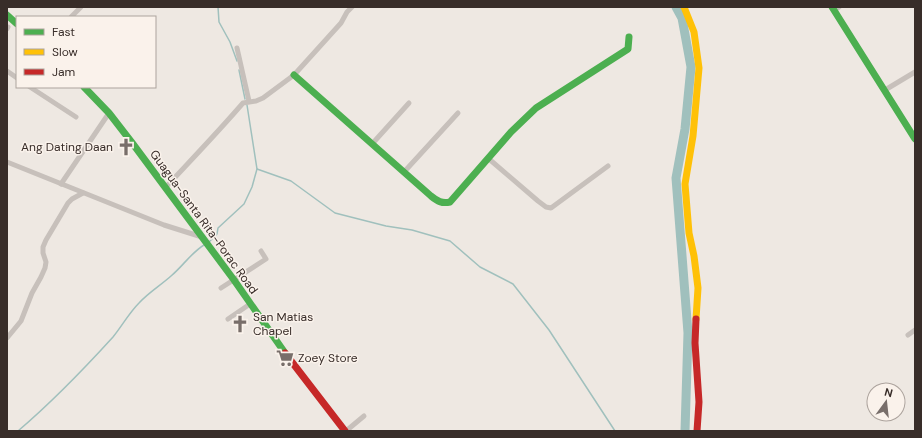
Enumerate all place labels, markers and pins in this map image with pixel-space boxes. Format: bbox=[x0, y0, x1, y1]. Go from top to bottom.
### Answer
church icon: Ang Dating Daan bbox=[116, 137, 136, 157]
place label: Ang Dating Daan bbox=[21, 139, 113, 155]
place label: San Matias Chapel bbox=[253, 309, 313, 339]
church icon: San Matias Chapel bbox=[230, 314, 250, 334]
supermarket icon: Zoey Store bbox=[275, 348, 295, 368]
place label: Zoey Store bbox=[298, 350, 358, 366]

